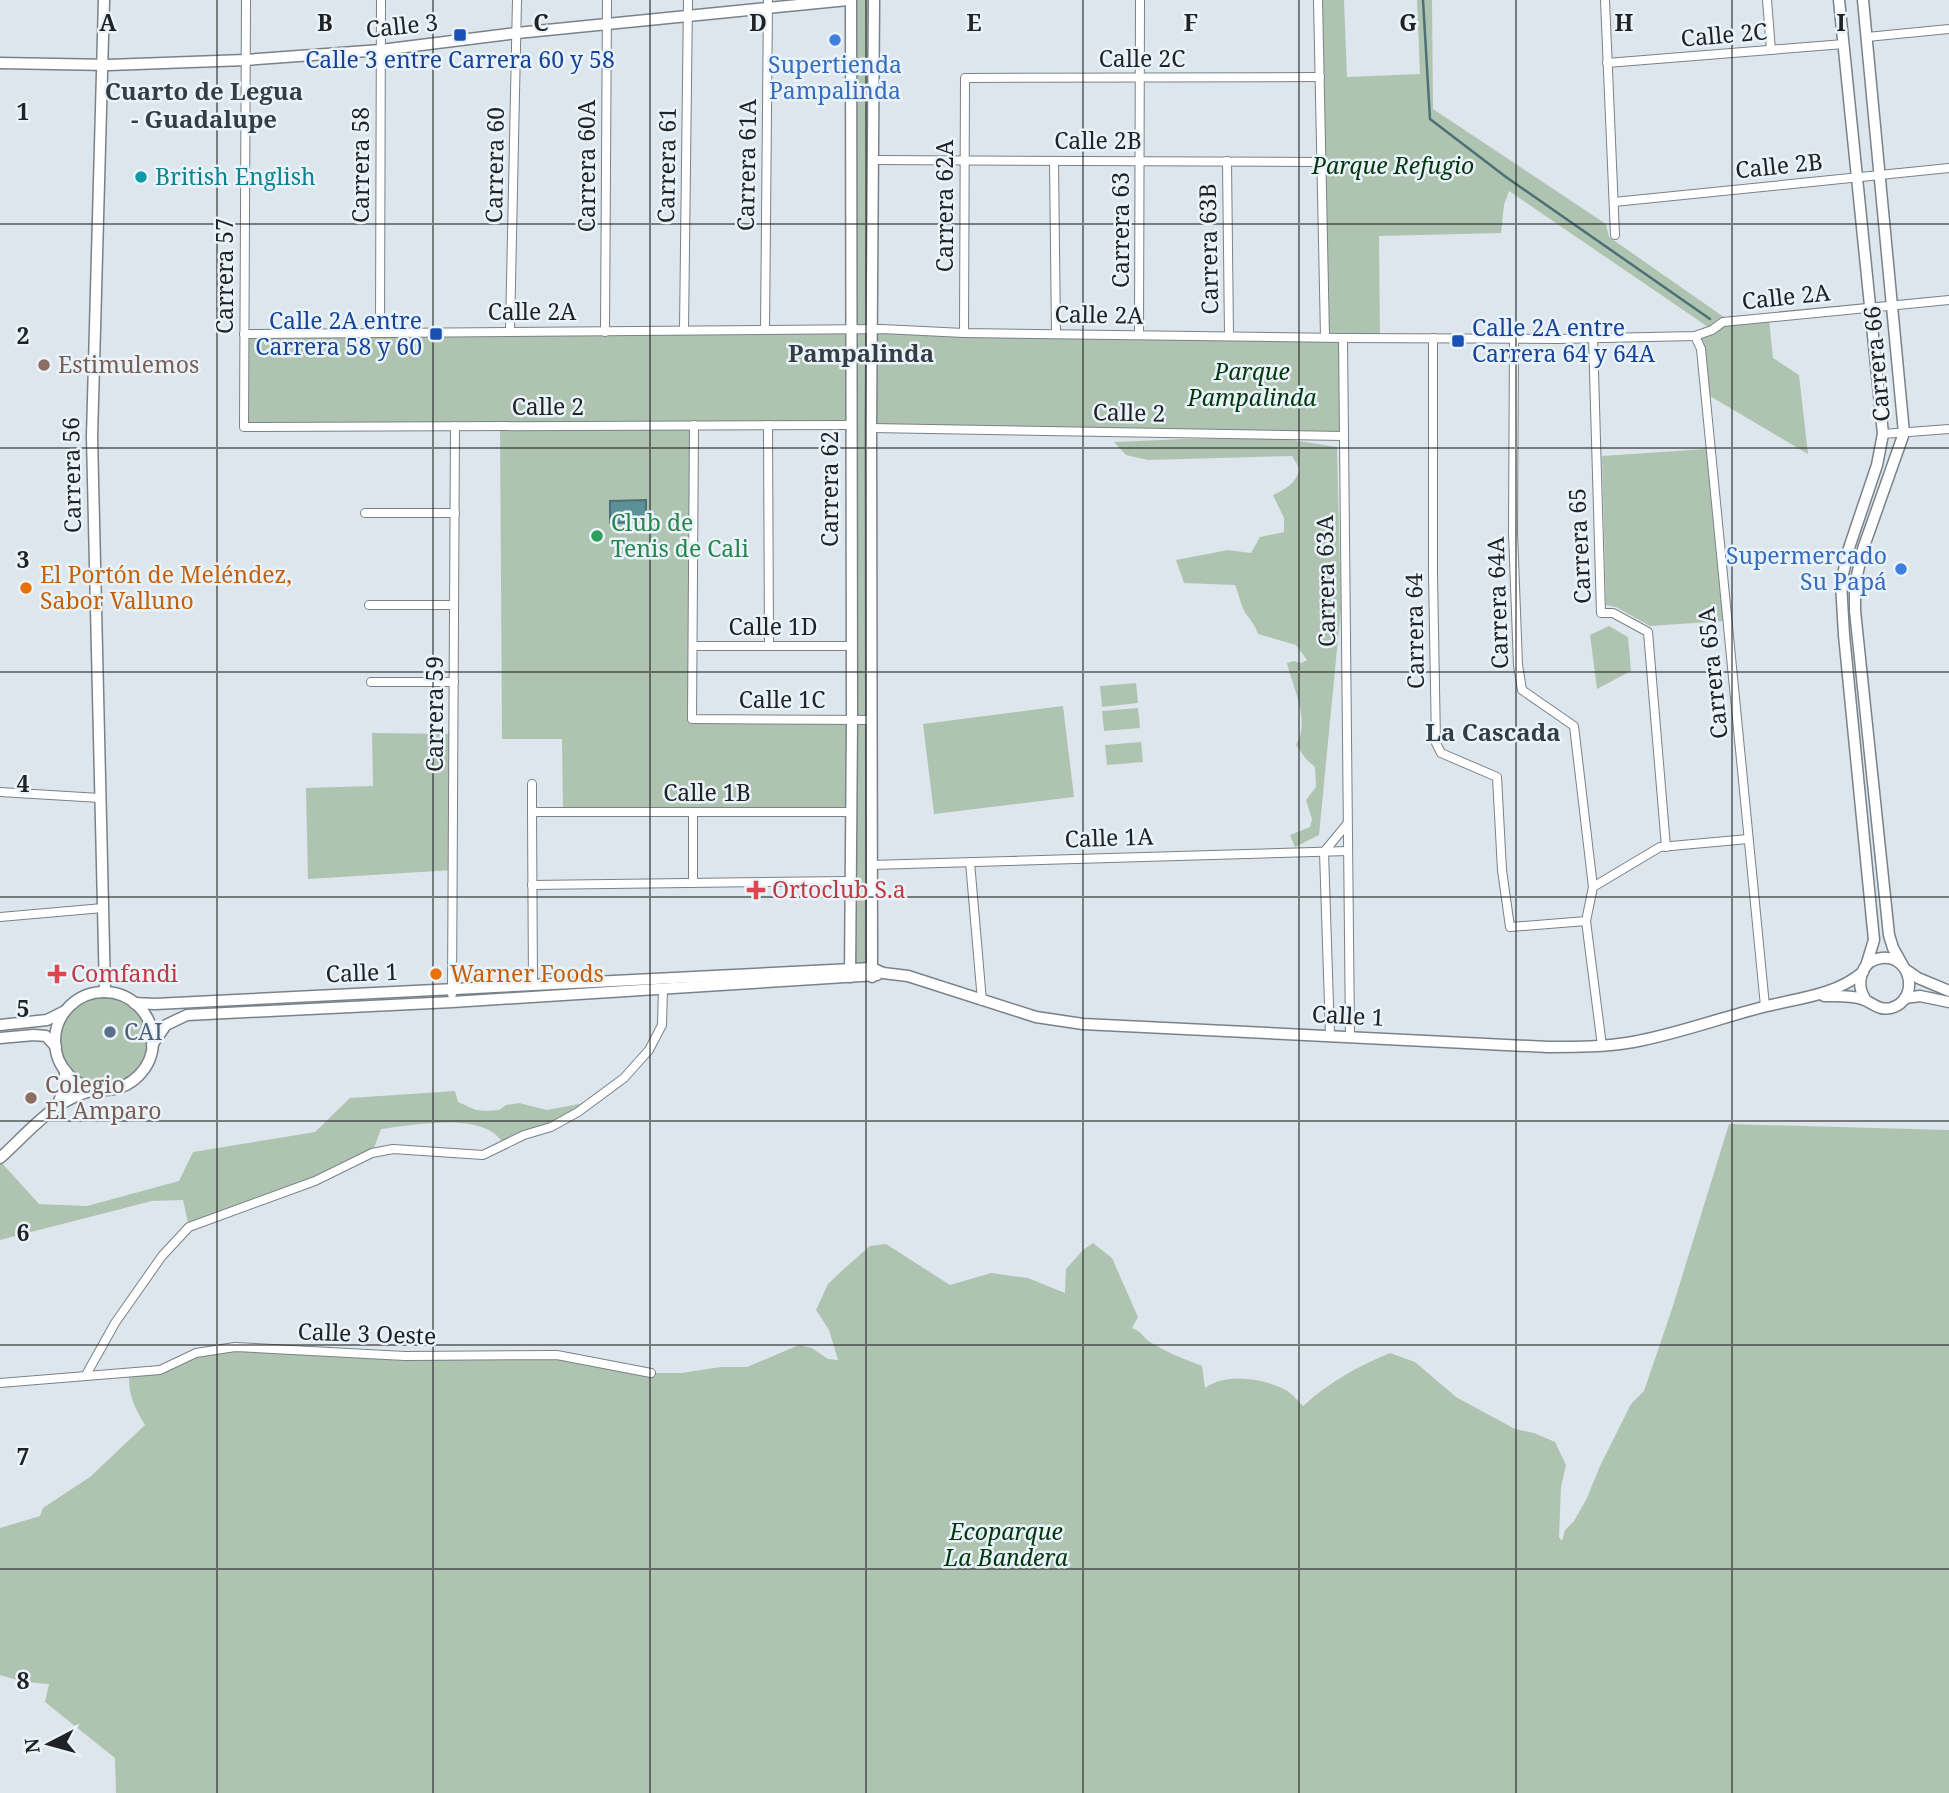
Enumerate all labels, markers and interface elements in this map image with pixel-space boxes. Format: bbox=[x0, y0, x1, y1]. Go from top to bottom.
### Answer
street label: Calle 3 bbox=[364, 5, 440, 45]
text: A bbox=[99, 6, 117, 38]
text: B bbox=[317, 6, 333, 38]
text: C bbox=[533, 6, 549, 38]
text: D bbox=[749, 6, 767, 38]
text: E bbox=[966, 6, 982, 38]
text: F bbox=[1184, 6, 1198, 38]
text: G bbox=[1399, 6, 1417, 38]
text: H bbox=[1615, 6, 1634, 38]
text: I bbox=[1836, 6, 1846, 38]
street label: Calle 2C bbox=[1679, 14, 1768, 54]
marker: Calle 3 entre Carrera 60 y 58 bbox=[452, 27, 468, 43]
marker: Supertienda Pampalinda bbox=[827, 32, 843, 48]
street label: Calle 2C bbox=[1099, 42, 1185, 74]
place label: Calle 3 entre Carrera 60 y 58 bbox=[305, 43, 615, 75]
place label: Supertienda Pampalinda bbox=[768, 48, 902, 106]
district label: Cuarto de Legua - Guadalupe bbox=[105, 74, 303, 135]
text: 1 bbox=[17, 95, 30, 127]
street label: Carrera 61A bbox=[729, 98, 763, 231]
street label: Carrera 60A bbox=[570, 99, 602, 232]
street label: Carrera 58 bbox=[344, 107, 376, 223]
street label: Carrera 60 bbox=[477, 107, 511, 223]
street label: Carrera 61 bbox=[649, 107, 683, 223]
street label: Calle 2B bbox=[1054, 124, 1142, 156]
street label: Carrera 62A bbox=[928, 139, 960, 272]
street label: Calle 2B bbox=[1734, 145, 1824, 185]
park label: Parque Refugio bbox=[1311, 149, 1474, 181]
place label: British English bbox=[155, 160, 316, 192]
marker: British English bbox=[133, 169, 149, 185]
street label: Carrera 63 bbox=[1104, 172, 1136, 288]
street label: Carrera 63B bbox=[1191, 183, 1225, 315]
street label: Carrera 57 bbox=[208, 218, 240, 334]
street label: Calle 2A bbox=[1740, 275, 1832, 317]
street label: Calle 2A bbox=[488, 295, 577, 327]
street label: Calle 2A bbox=[1054, 297, 1144, 331]
place label: Calle 2A entre Carrera 58 y 60 bbox=[255, 304, 422, 362]
street label: Carrera 66 bbox=[1855, 305, 1897, 423]
place label: Calle 2A entre Carrera 64 y 64A bbox=[1472, 311, 1656, 369]
text: 2 bbox=[17, 319, 30, 351]
marker: Calle 2A entre Carrera 58 y 60 bbox=[428, 326, 444, 342]
marker: Calle 2A entre Carrera 64 y 64A bbox=[1450, 333, 1466, 349]
district label: Pampalinda bbox=[788, 336, 934, 369]
place label: Estimulemos bbox=[58, 348, 199, 380]
park label: Parque Pampalinda bbox=[1186, 355, 1317, 413]
marker: Estimulemos bbox=[36, 357, 52, 373]
street label: Calle 2 bbox=[512, 390, 584, 422]
street label: Calle 2 bbox=[1093, 395, 1166, 429]
street label: Carrera 56 bbox=[54, 417, 88, 533]
street label: Carrera 62 bbox=[813, 431, 845, 547]
street label: Carrera 65 bbox=[1560, 487, 1598, 605]
place label: Club de Tenis de Cali bbox=[611, 506, 749, 564]
street label: Carrera 63A bbox=[1308, 514, 1342, 647]
marker: Club de Tenis de Cali bbox=[589, 528, 605, 544]
street label: Carrera 64A bbox=[1479, 536, 1515, 670]
place label: Supermercado Su Papá bbox=[1726, 539, 1887, 597]
text: 3 bbox=[17, 543, 30, 575]
place label: El Portón de Meléndez, Sabor Valluno bbox=[40, 558, 292, 616]
marker: Supermercado Su Papá bbox=[1893, 561, 1909, 577]
street label: Carrera 64 bbox=[1397, 573, 1431, 689]
marker: El Portón de Meléndez, Sabor Valluno bbox=[18, 580, 34, 596]
street label: Carrera 65A bbox=[1689, 605, 1735, 741]
street label: Calle 1D bbox=[728, 610, 818, 642]
street label: Carrera 59 bbox=[418, 656, 450, 772]
street label: Calle 1C bbox=[739, 683, 825, 715]
district label: La Cascada bbox=[1425, 715, 1561, 748]
text: 4 bbox=[17, 767, 30, 799]
street label: Calle 1B bbox=[663, 776, 751, 808]
street label: Calle 1A bbox=[1064, 819, 1155, 855]
place label: Ortoclub S.a bbox=[772, 873, 906, 905]
marker: Ortoclub S.a bbox=[746, 880, 766, 900]
street label: Calle 1 bbox=[325, 955, 399, 989]
place label: Comfandi bbox=[71, 957, 179, 989]
place label: Warner Foods bbox=[450, 957, 604, 989]
marker: Comfandi bbox=[49, 966, 65, 982]
marker: Warner Foods bbox=[428, 966, 444, 982]
text: 5 bbox=[17, 992, 30, 1024]
street label: Calle 1 bbox=[1311, 997, 1385, 1033]
place label: CAI bbox=[124, 1015, 163, 1047]
marker: CAI bbox=[102, 1024, 118, 1040]
place label: Colegio El Amparo bbox=[45, 1068, 162, 1126]
marker: Colegio El Amparo bbox=[23, 1090, 39, 1106]
text: 6 bbox=[17, 1216, 30, 1248]
street label: Calle 3 Oeste bbox=[297, 1315, 437, 1351]
text: 7 bbox=[17, 1440, 30, 1472]
park label: Ecoparque La Bandera bbox=[943, 1515, 1069, 1573]
text: 8 bbox=[17, 1664, 30, 1696]
north arrow bbox=[14, 1709, 84, 1779]
text: N bbox=[18, 1737, 46, 1755]

